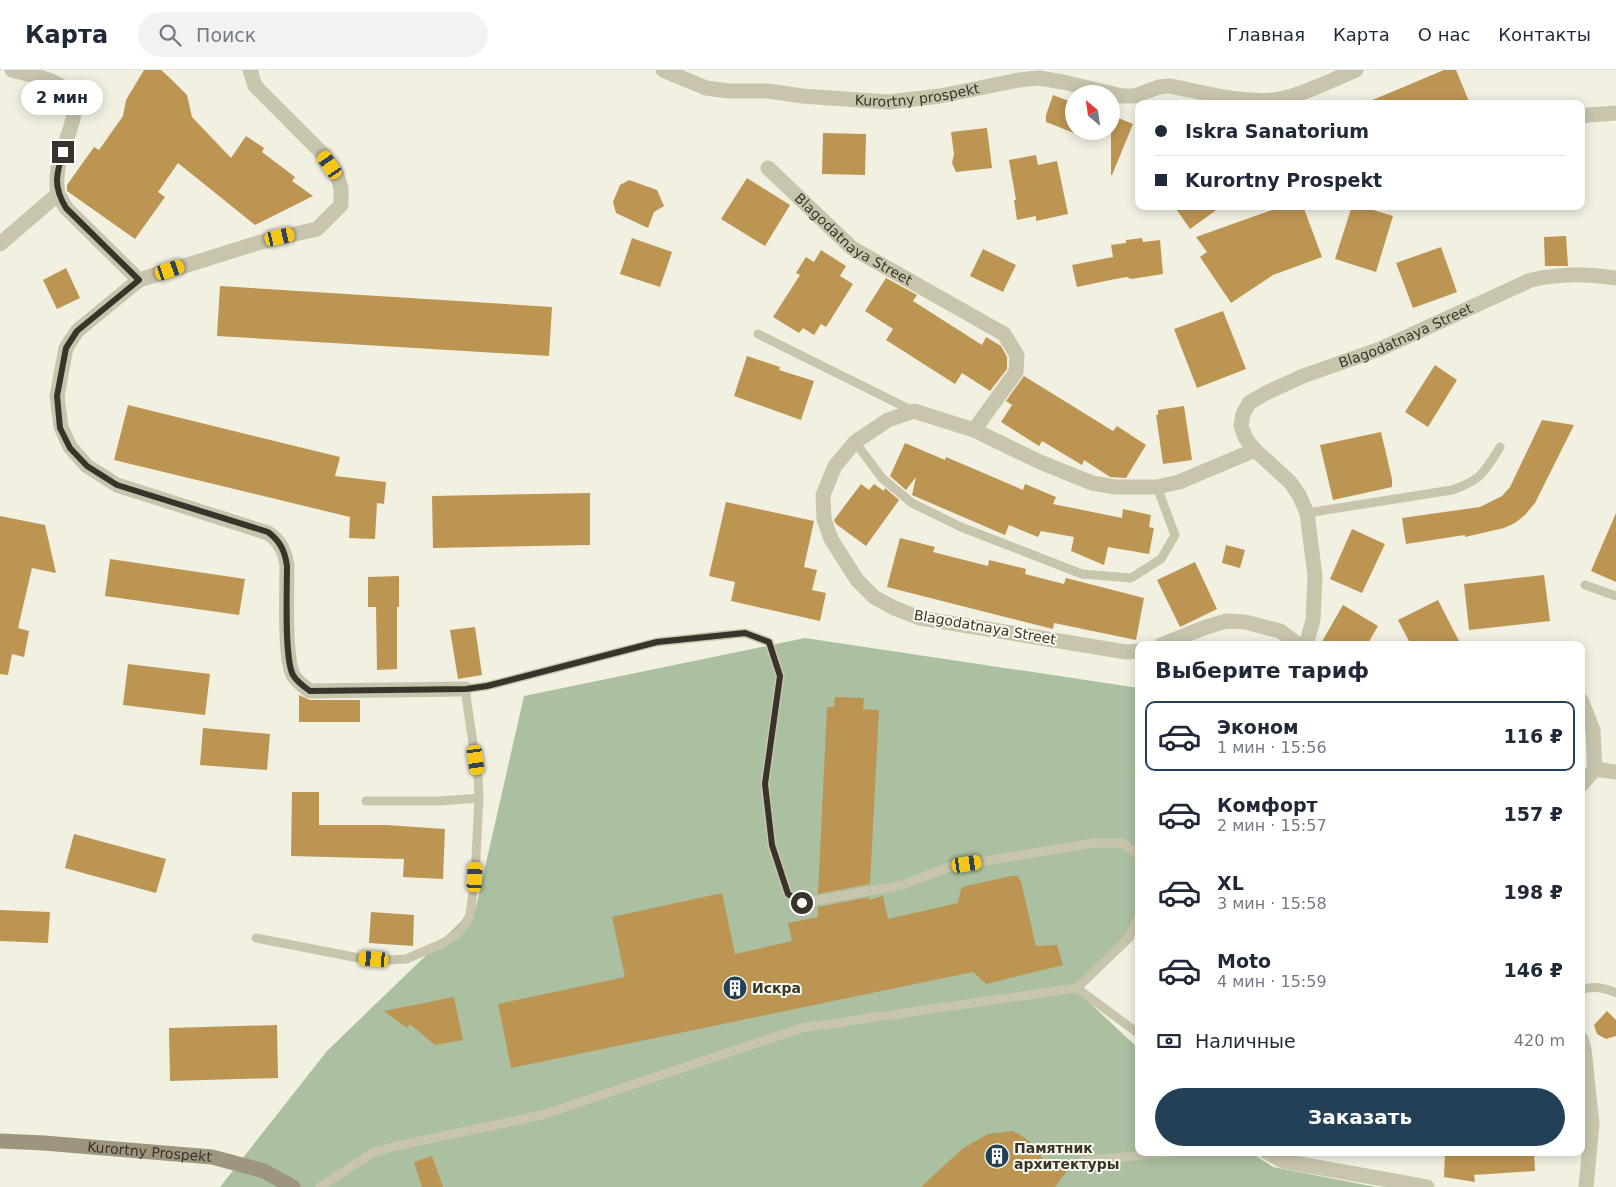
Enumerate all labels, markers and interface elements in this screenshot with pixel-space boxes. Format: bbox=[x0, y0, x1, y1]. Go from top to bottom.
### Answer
search box bbox=[138, 12, 488, 57]
text: Карта bbox=[25, 21, 108, 49]
icon: search bbox=[156, 21, 184, 49]
text: Поиск bbox=[196, 24, 256, 46]
text: Главная bbox=[1227, 24, 1305, 45]
text: Карта bbox=[1333, 24, 1390, 45]
text: О нас bbox=[1418, 24, 1470, 45]
text: Контакты bbox=[1498, 24, 1591, 45]
callout: 2 мин bbox=[22, 79, 104, 114]
street label: Kurortny prospekt bbox=[854, 80, 981, 110]
north arrow bbox=[1065, 85, 1120, 140]
map controls bbox=[1065, 85, 1120, 140]
text: 2 мин bbox=[36, 88, 88, 107]
text: Iskra Sanatorium bbox=[1185, 120, 1369, 142]
route end bbox=[52, 141, 74, 163]
car bbox=[315, 148, 344, 182]
text: Kurortny Prospekt bbox=[1185, 169, 1382, 191]
street label: Blagodatnaya Street bbox=[791, 190, 916, 289]
car bbox=[263, 226, 296, 248]
car bbox=[153, 258, 186, 282]
street label: Blagodatnaya Street bbox=[1336, 300, 1475, 371]
street label: Blagodatnaya Street bbox=[913, 607, 1058, 647]
text: Выберите тариф bbox=[1155, 658, 1369, 683]
icon: car bbox=[1157, 714, 1202, 759]
text: Эконом bbox=[1217, 716, 1299, 738]
text: 116 ₽ bbox=[1504, 725, 1563, 747]
text: 1 мин · 15:56 bbox=[1217, 738, 1327, 757]
car bbox=[466, 744, 485, 776]
icon: car bbox=[1157, 792, 1202, 837]
text: Комфорт bbox=[1217, 794, 1318, 816]
text: 157 ₽ bbox=[1504, 803, 1563, 825]
text: 2 мин · 15:57 bbox=[1217, 816, 1327, 835]
car bbox=[951, 854, 982, 874]
car bbox=[466, 862, 483, 892]
icon: car bbox=[1157, 870, 1202, 915]
text: XL bbox=[1217, 872, 1244, 894]
text: 198 ₽ bbox=[1504, 881, 1563, 903]
route start bbox=[791, 892, 813, 914]
text: 3 мин · 15:58 bbox=[1217, 894, 1327, 913]
icon: car bbox=[1157, 948, 1202, 993]
car bbox=[358, 950, 389, 968]
text: Moto bbox=[1217, 950, 1271, 972]
text: 146 ₽ bbox=[1504, 959, 1563, 981]
text: 4 мин · 15:59 bbox=[1217, 972, 1327, 991]
building icon: Искра bbox=[722, 975, 748, 1001]
place label: Искра bbox=[752, 980, 801, 996]
icon: cash bbox=[1155, 1027, 1183, 1055]
text: Наличные bbox=[1195, 1030, 1296, 1052]
text: 420 m bbox=[1514, 1031, 1565, 1050]
button: Заказать bbox=[1155, 1088, 1565, 1146]
street label: Kurortny Prospekt bbox=[87, 1139, 213, 1165]
place label: Памятник архитектуры bbox=[1014, 1140, 1119, 1172]
building icon: Памятник архитектуры bbox=[984, 1143, 1010, 1169]

